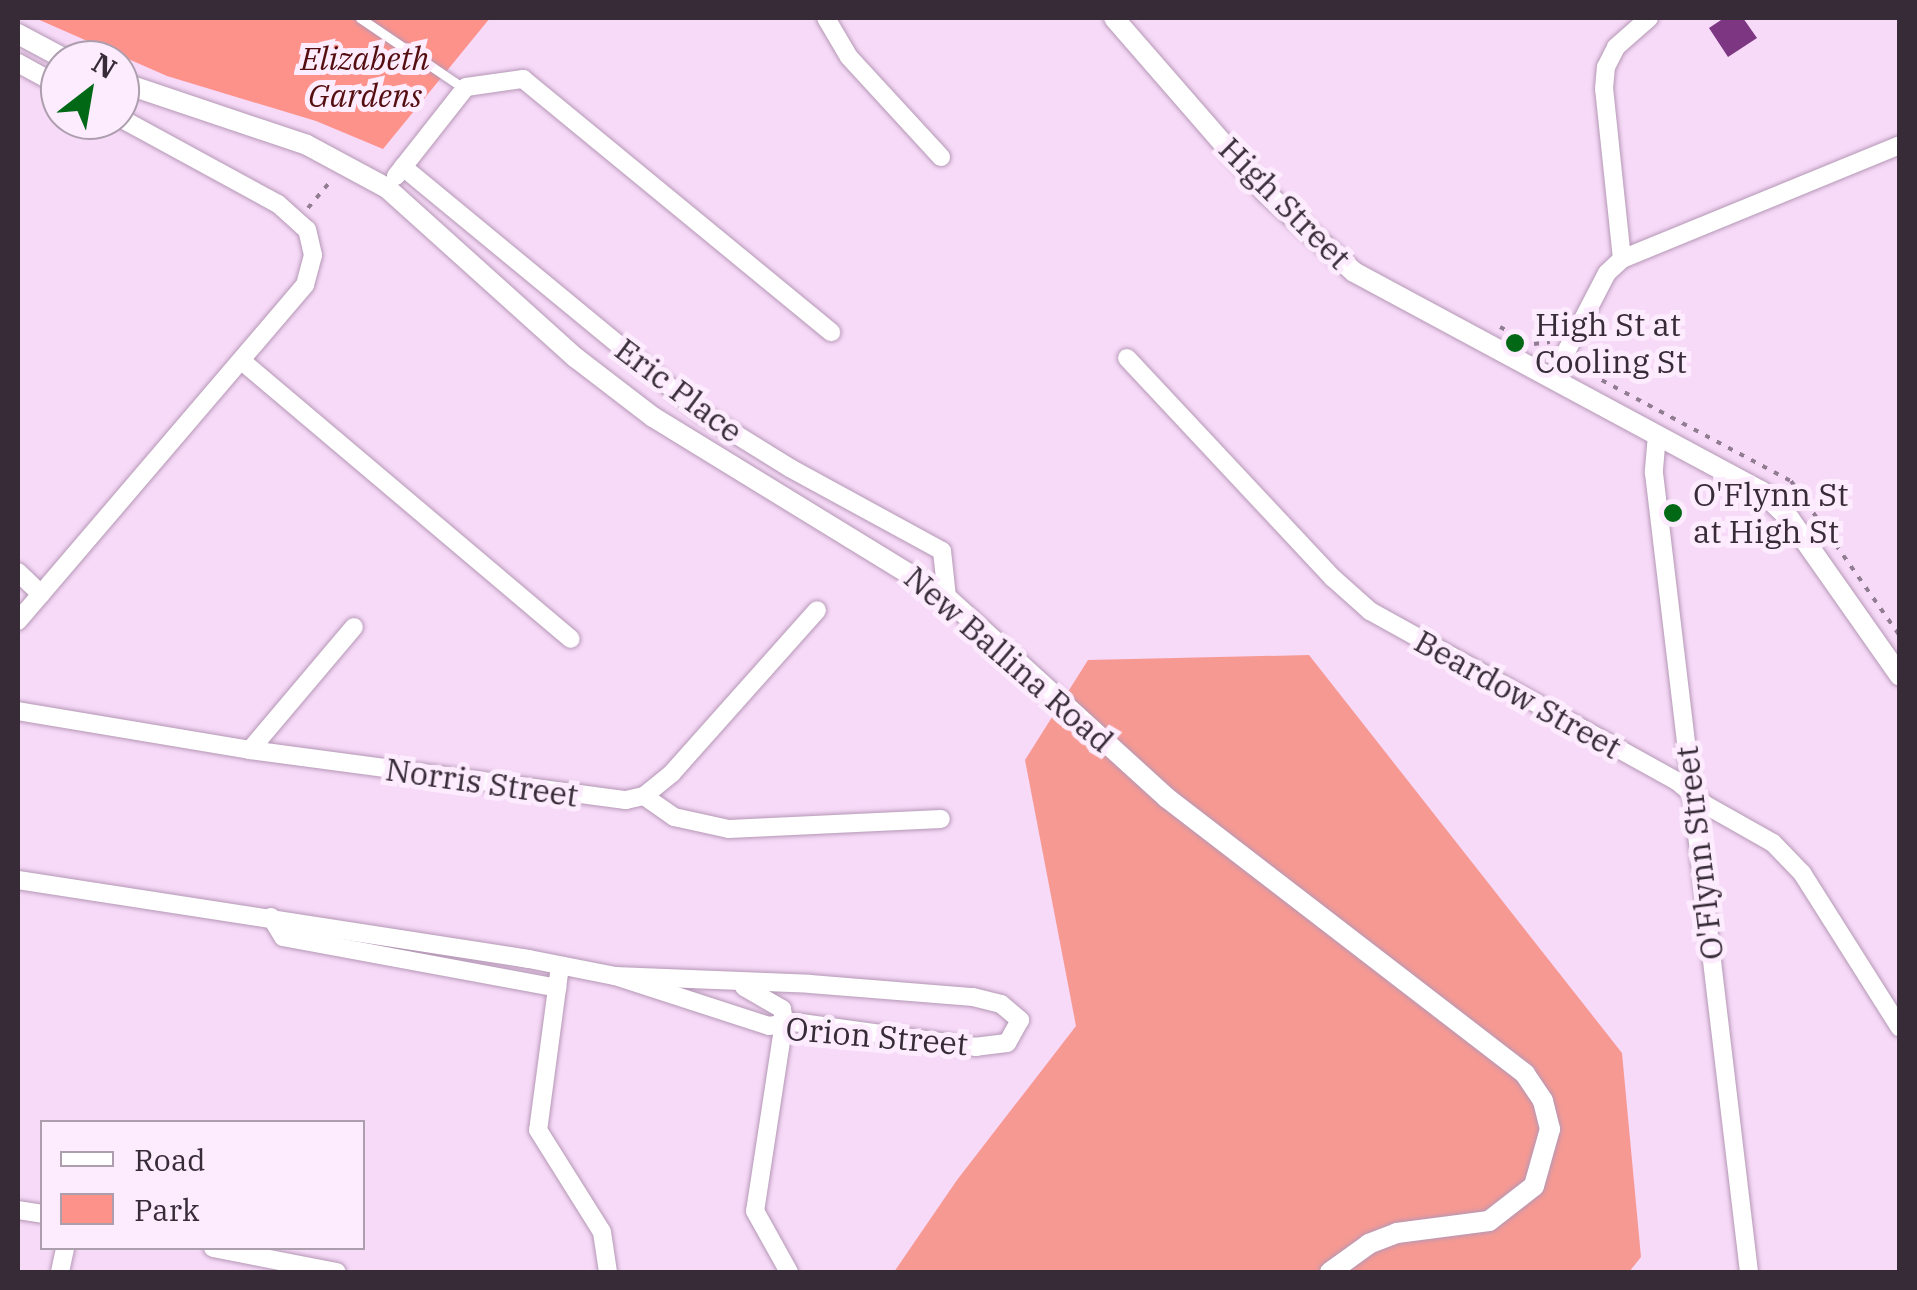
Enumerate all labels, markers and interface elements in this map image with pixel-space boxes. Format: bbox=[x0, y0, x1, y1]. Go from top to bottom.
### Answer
north arrow bbox=[40, 40, 140, 140]
park label: Elizabeth Gardens bbox=[301, 40, 429, 115]
text: N bbox=[86, 44, 124, 87]
street label: High Street bbox=[1211, 129, 1359, 277]
place label: High St at Cooling St bbox=[1535, 306, 1687, 381]
street label: Eric Place bbox=[608, 330, 750, 450]
marker: High St at Cooling St bbox=[1504, 332, 1526, 354]
place label: O'Flynn St at High St bbox=[1693, 476, 1848, 551]
marker: O'Flynn St at High St bbox=[1662, 502, 1684, 524]
street label: New Ballina Road bbox=[897, 558, 1121, 760]
street label: Beardow Street bbox=[1408, 621, 1628, 767]
street label: O'Flynn Street bbox=[1667, 744, 1731, 962]
street label: Norris Street bbox=[383, 749, 581, 815]
street label: Orion Street bbox=[784, 1009, 970, 1063]
legend bbox=[40, 1120, 365, 1250]
text: Road bbox=[134, 1140, 206, 1179]
text: Park bbox=[134, 1190, 200, 1229]

